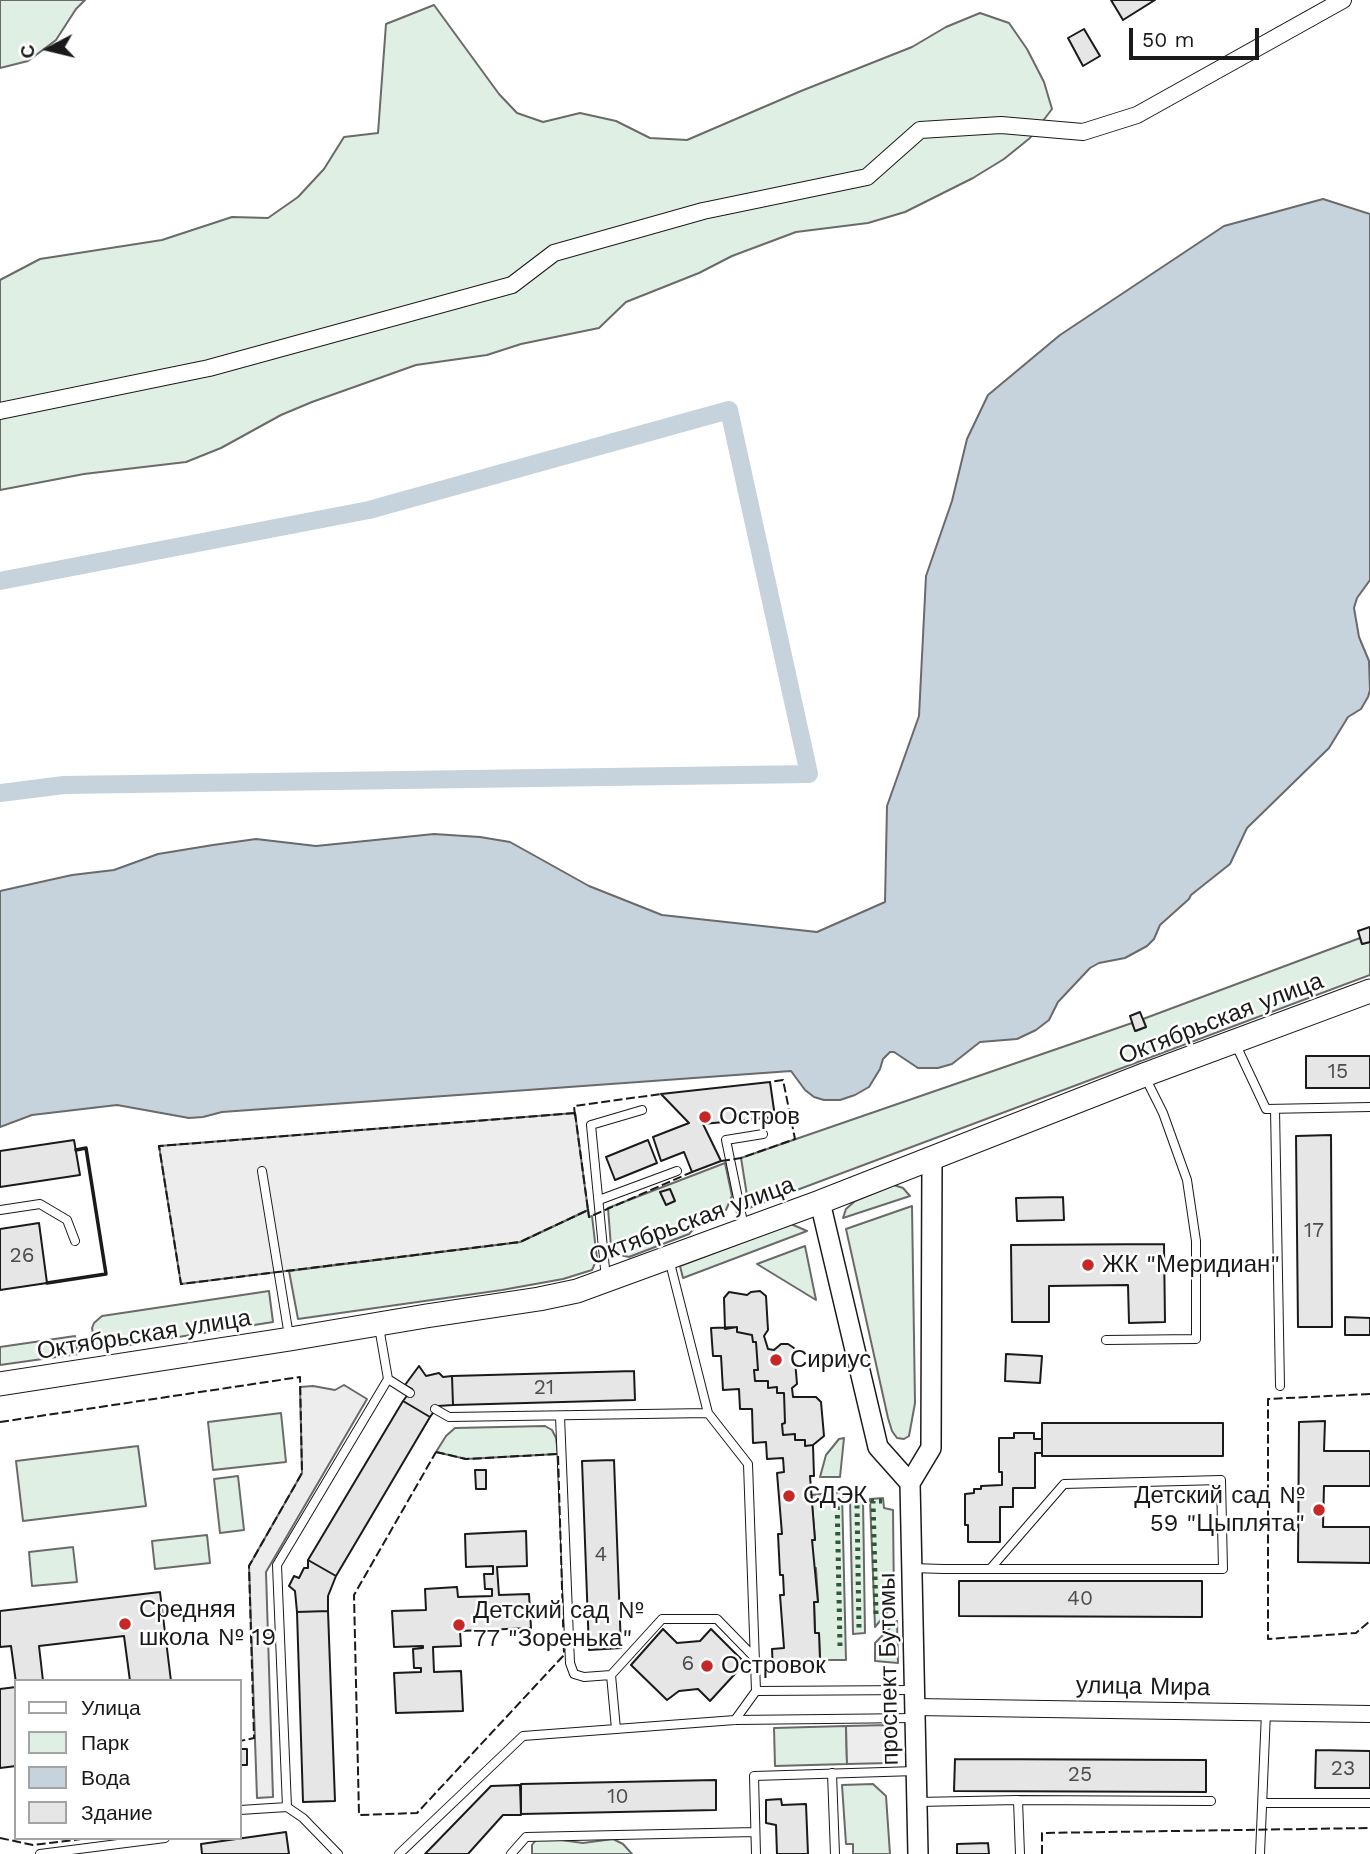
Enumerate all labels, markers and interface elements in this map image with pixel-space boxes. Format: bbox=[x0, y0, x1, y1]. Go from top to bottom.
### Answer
north arrow bbox=[14, 14, 84, 84]
scale bar bbox=[1132, 14, 1262, 58]
text: 50 m bbox=[1142, 27, 1194, 52]
text: С bbox=[15, 43, 40, 60]
street label: Октябрьская улица bbox=[1115, 967, 1327, 1071]
house number: 15 bbox=[1328, 1059, 1348, 1085]
place label: Остров bbox=[719, 1103, 800, 1131]
marker: Остров bbox=[697, 1109, 713, 1125]
street label: Октябрьская улица bbox=[585, 1170, 799, 1272]
house number: 17 bbox=[1304, 1218, 1324, 1244]
house number: 26 bbox=[9, 1243, 35, 1269]
place label: ЖК "Меридиан" bbox=[1102, 1251, 1280, 1279]
marker: ЖК "Меридиан" bbox=[1080, 1257, 1096, 1273]
street label: Октябрьская улица bbox=[35, 1304, 253, 1366]
place label: Сириус bbox=[790, 1346, 871, 1374]
marker: Сириус bbox=[768, 1352, 784, 1368]
house number: 21 bbox=[534, 1375, 554, 1401]
place label: СДЭК bbox=[803, 1482, 867, 1510]
place label: Детский сад № 59 "Цыплята" bbox=[1134, 1482, 1305, 1538]
marker: СДЭК bbox=[781, 1488, 797, 1504]
marker: Детский сад № 59 "Цыплята" bbox=[1311, 1502, 1327, 1518]
house number: 4 bbox=[595, 1542, 607, 1568]
street label: проспект Бутомы bbox=[873, 1572, 905, 1766]
house number: 40 bbox=[1067, 1586, 1093, 1612]
place label: Средняя школа № 19 bbox=[139, 1596, 276, 1652]
place label: Детский сад № 77 "Зоренька" bbox=[473, 1597, 644, 1653]
marker: Средняя школа № 19 bbox=[117, 1616, 133, 1632]
marker: Детский сад № 77 "Зоренька" bbox=[451, 1617, 467, 1633]
house number: 6 bbox=[682, 1651, 694, 1677]
place label: Островок bbox=[721, 1652, 826, 1680]
marker: Островок bbox=[699, 1658, 715, 1674]
street label: улица Мира bbox=[1076, 1671, 1210, 1703]
legend bbox=[14, 1679, 242, 1840]
text: Улица bbox=[81, 1695, 141, 1720]
text: Парк bbox=[81, 1730, 129, 1755]
house number: 23 bbox=[1331, 1756, 1355, 1782]
house number: 25 bbox=[1068, 1762, 1092, 1788]
text: Вода bbox=[81, 1765, 130, 1790]
house number: 10 bbox=[607, 1784, 629, 1810]
text: Здание bbox=[81, 1800, 153, 1825]

